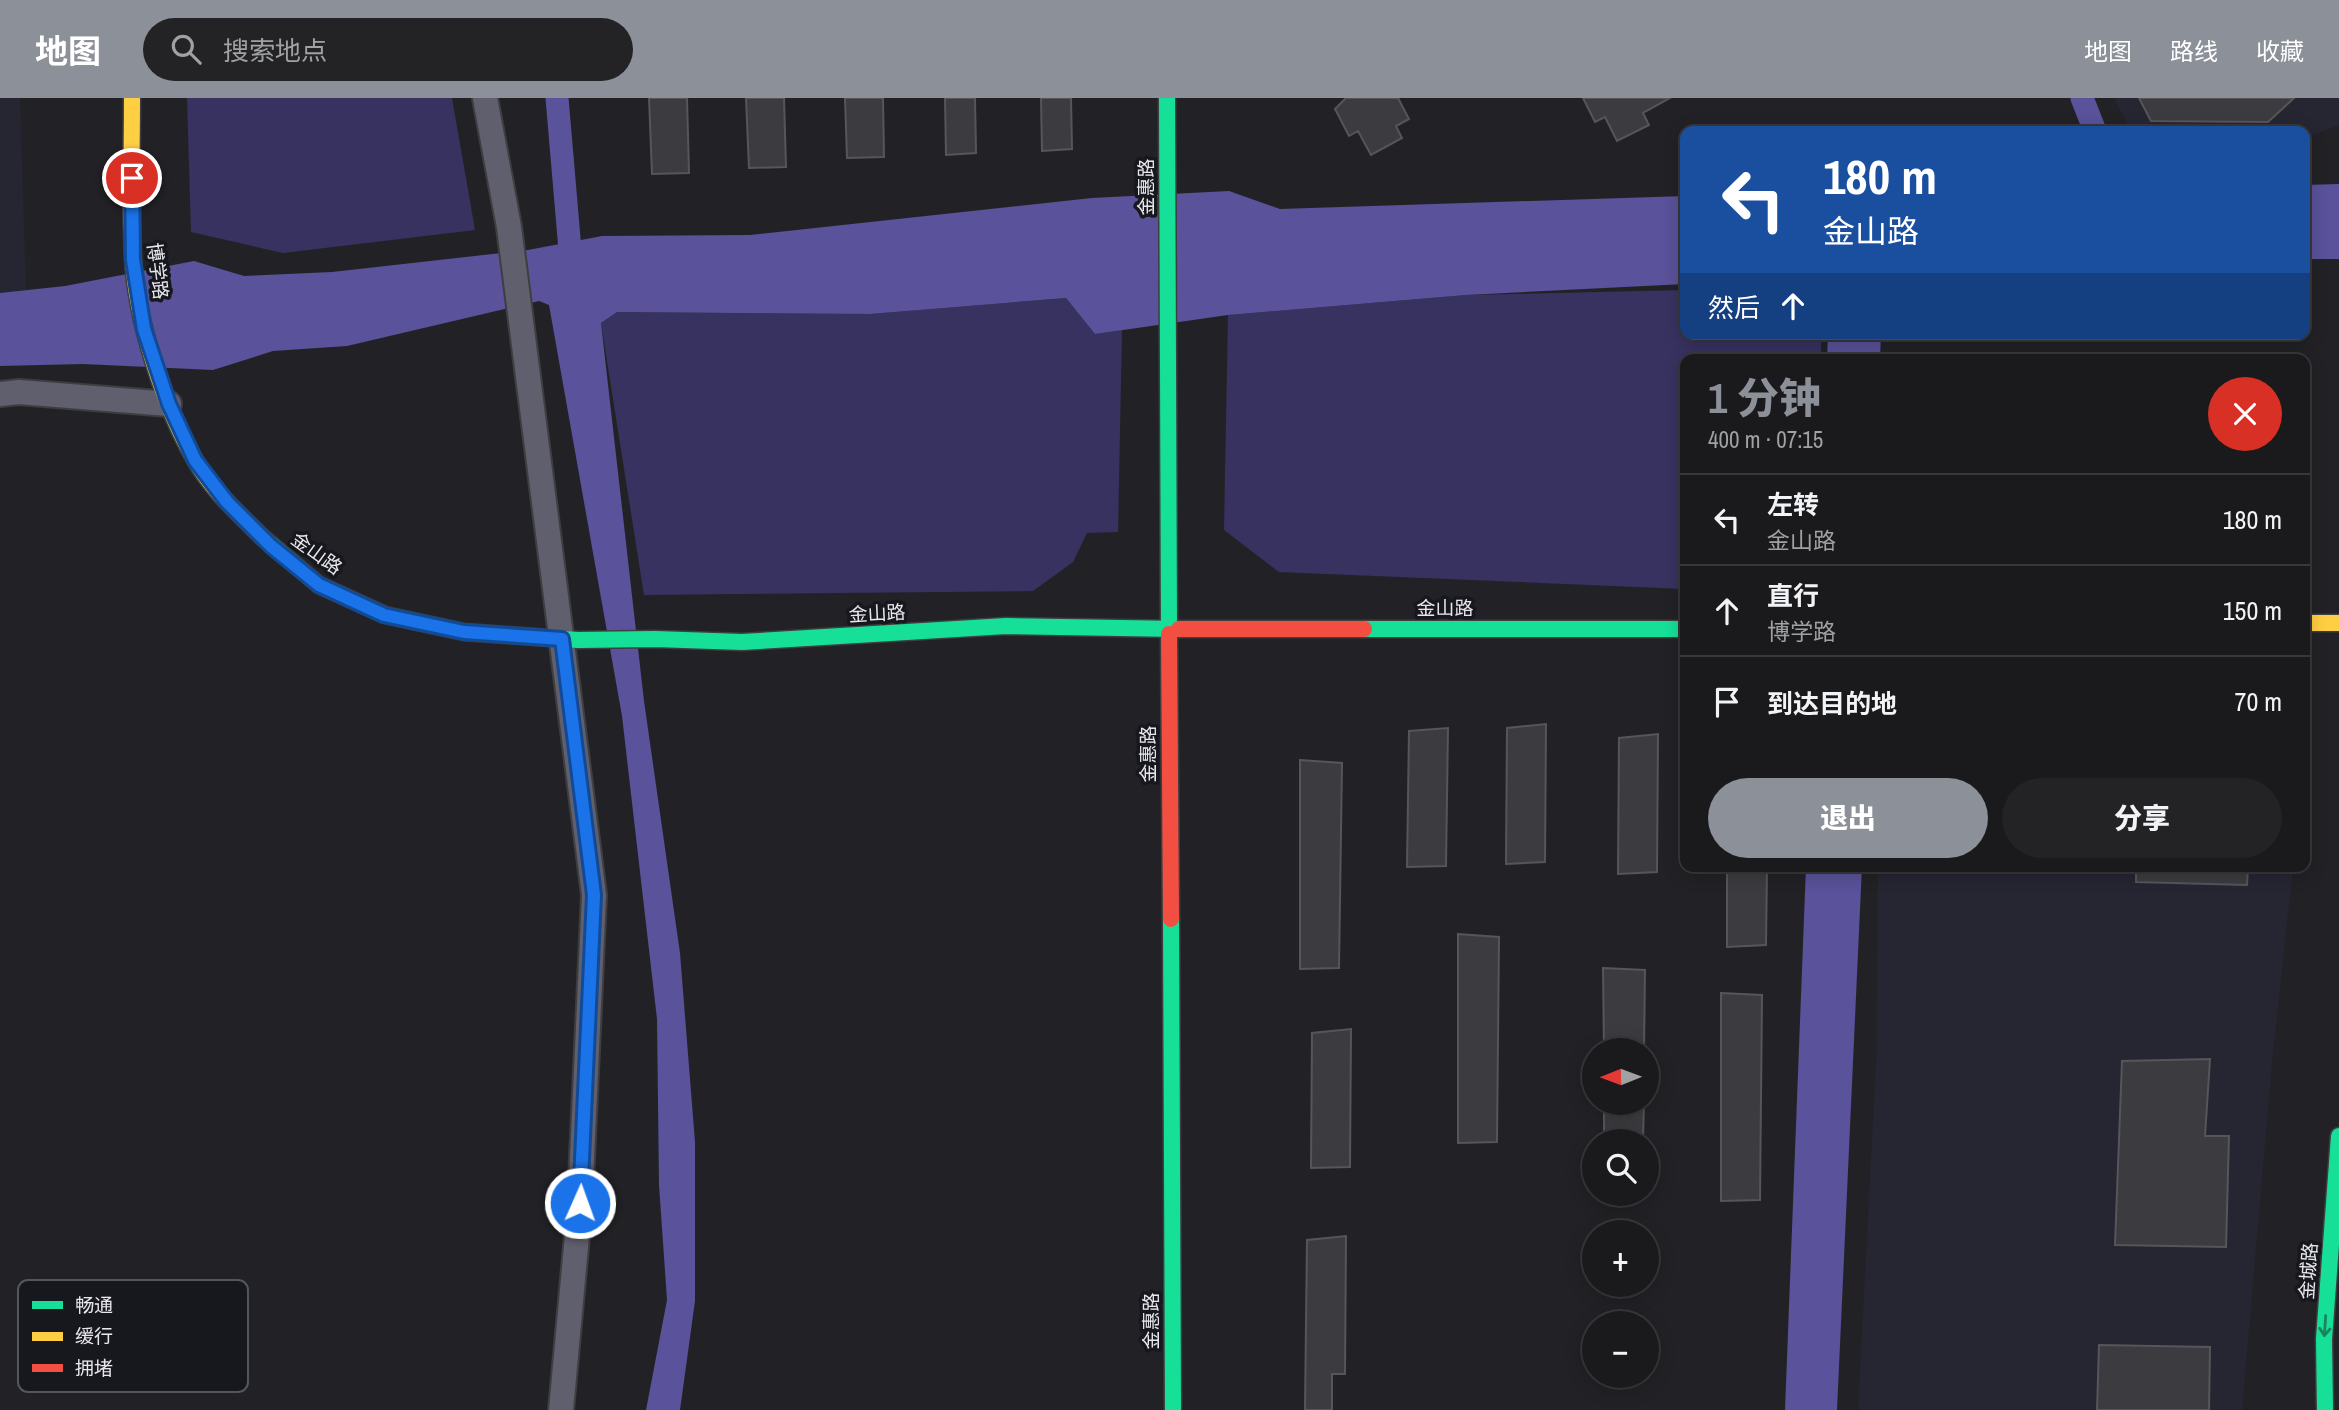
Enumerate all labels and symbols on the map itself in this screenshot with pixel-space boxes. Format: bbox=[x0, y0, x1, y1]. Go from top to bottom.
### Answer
pin bbox=[102, 148, 162, 208]
street label: 金惠路 bbox=[1133, 158, 1159, 216]
street label: 博学路 bbox=[142, 241, 174, 301]
street label: 金山路 bbox=[286, 526, 348, 580]
street label: 金山路 bbox=[1416, 595, 1474, 621]
street label: 金山路 bbox=[848, 599, 906, 627]
street label: 金惠路 bbox=[1135, 725, 1161, 783]
north arrow bbox=[1582, 1038, 1659, 1115]
position arrow bbox=[543, 1166, 617, 1240]
street label: 金城路 bbox=[2293, 1242, 2323, 1300]
legend bbox=[18, 1280, 248, 1392]
text: 畅通 bbox=[75, 1292, 113, 1318]
street label: 金惠路 bbox=[1138, 1292, 1164, 1350]
one-way arrow bbox=[2318, 1314, 2331, 1337]
text: 缓行 bbox=[75, 1323, 113, 1349]
text: 拥堵 bbox=[75, 1355, 113, 1381]

